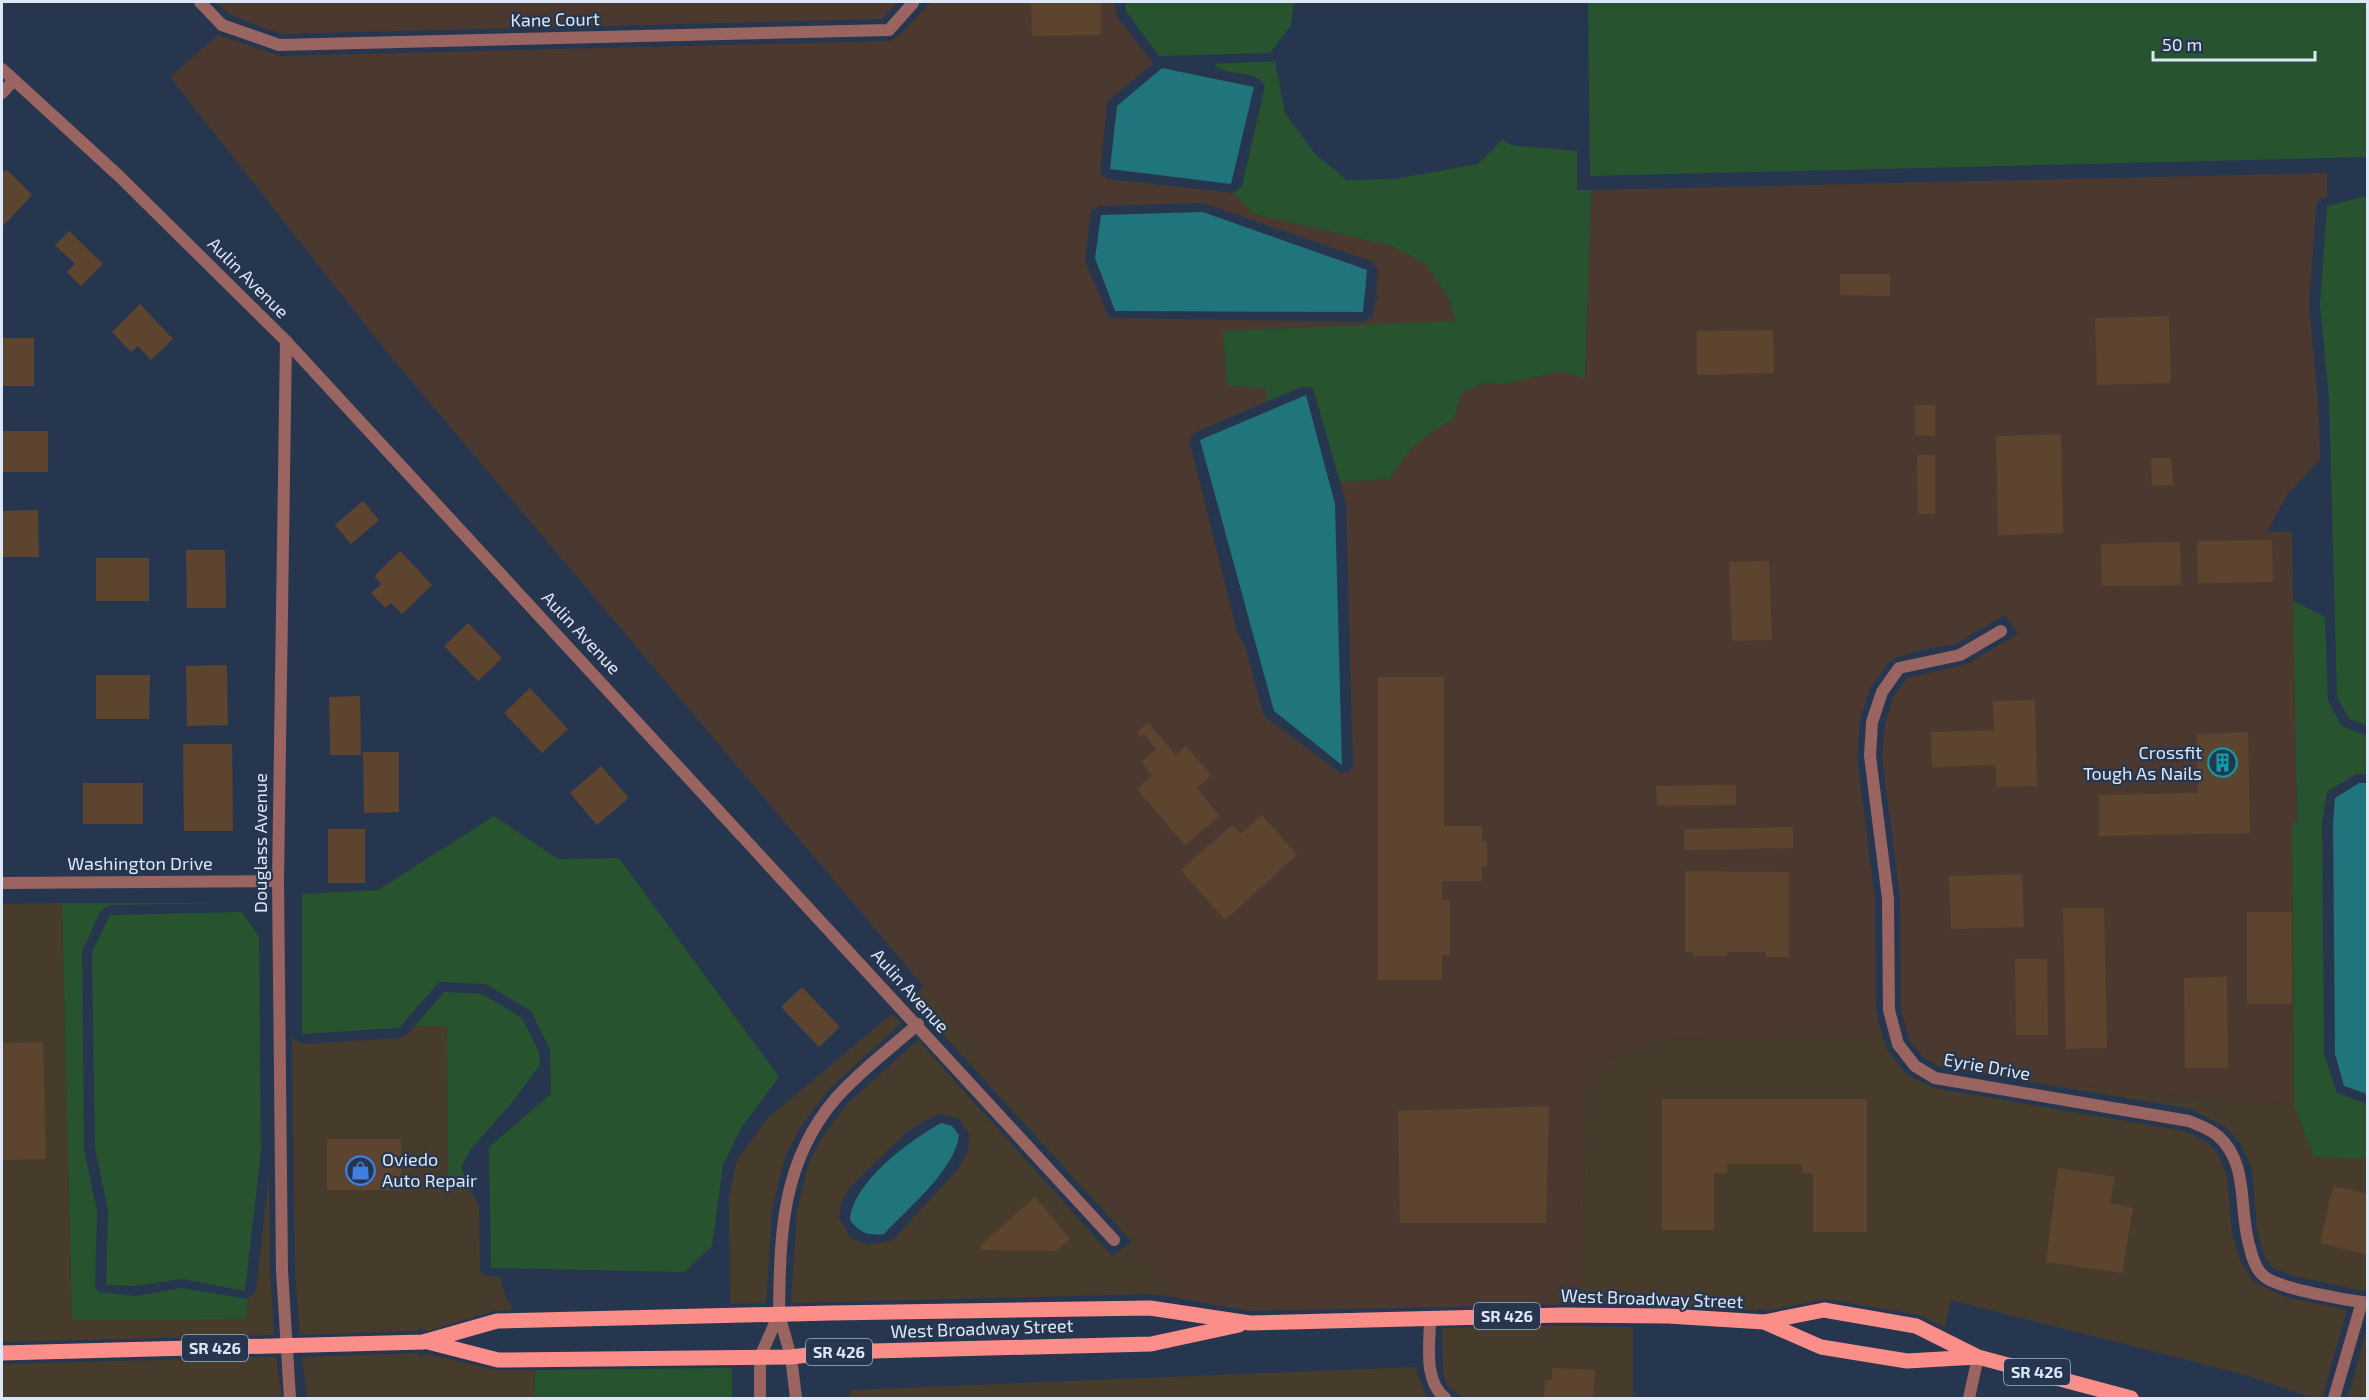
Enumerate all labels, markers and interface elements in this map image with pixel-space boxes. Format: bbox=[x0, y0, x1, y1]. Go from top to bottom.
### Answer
street label: Kane Court bbox=[510, 7, 600, 31]
scale bar bbox=[2153, 24, 2315, 62]
text: 50 m bbox=[2162, 33, 2202, 55]
street label: Aulin Avenue bbox=[204, 232, 294, 322]
street label: Aulin Avenue bbox=[538, 586, 626, 678]
place label: Crossfit Tough As Nails bbox=[2083, 741, 2202, 784]
building icon: Crossfit Tough As Nails bbox=[2207, 747, 2239, 779]
street label: Douglass Avenue bbox=[249, 773, 271, 913]
street label: Washington Drive bbox=[67, 852, 213, 874]
street label: Aulin Avenue bbox=[867, 944, 954, 1037]
street label: Eyrie Drive bbox=[1942, 1048, 2032, 1084]
place label: Oviedo Auto Repair bbox=[382, 1148, 477, 1191]
shop icon: Oviedo Auto Repair bbox=[345, 1154, 377, 1186]
street label: West Broadway Street bbox=[1560, 1284, 1744, 1312]
road number: SR 426 bbox=[1474, 1303, 1540, 1329]
street label: West Broadway Street bbox=[890, 1314, 1074, 1342]
road number: SR 426 bbox=[182, 1335, 248, 1361]
road number: SR 426 bbox=[806, 1339, 872, 1365]
road number: SR 426 bbox=[2004, 1359, 2070, 1385]

